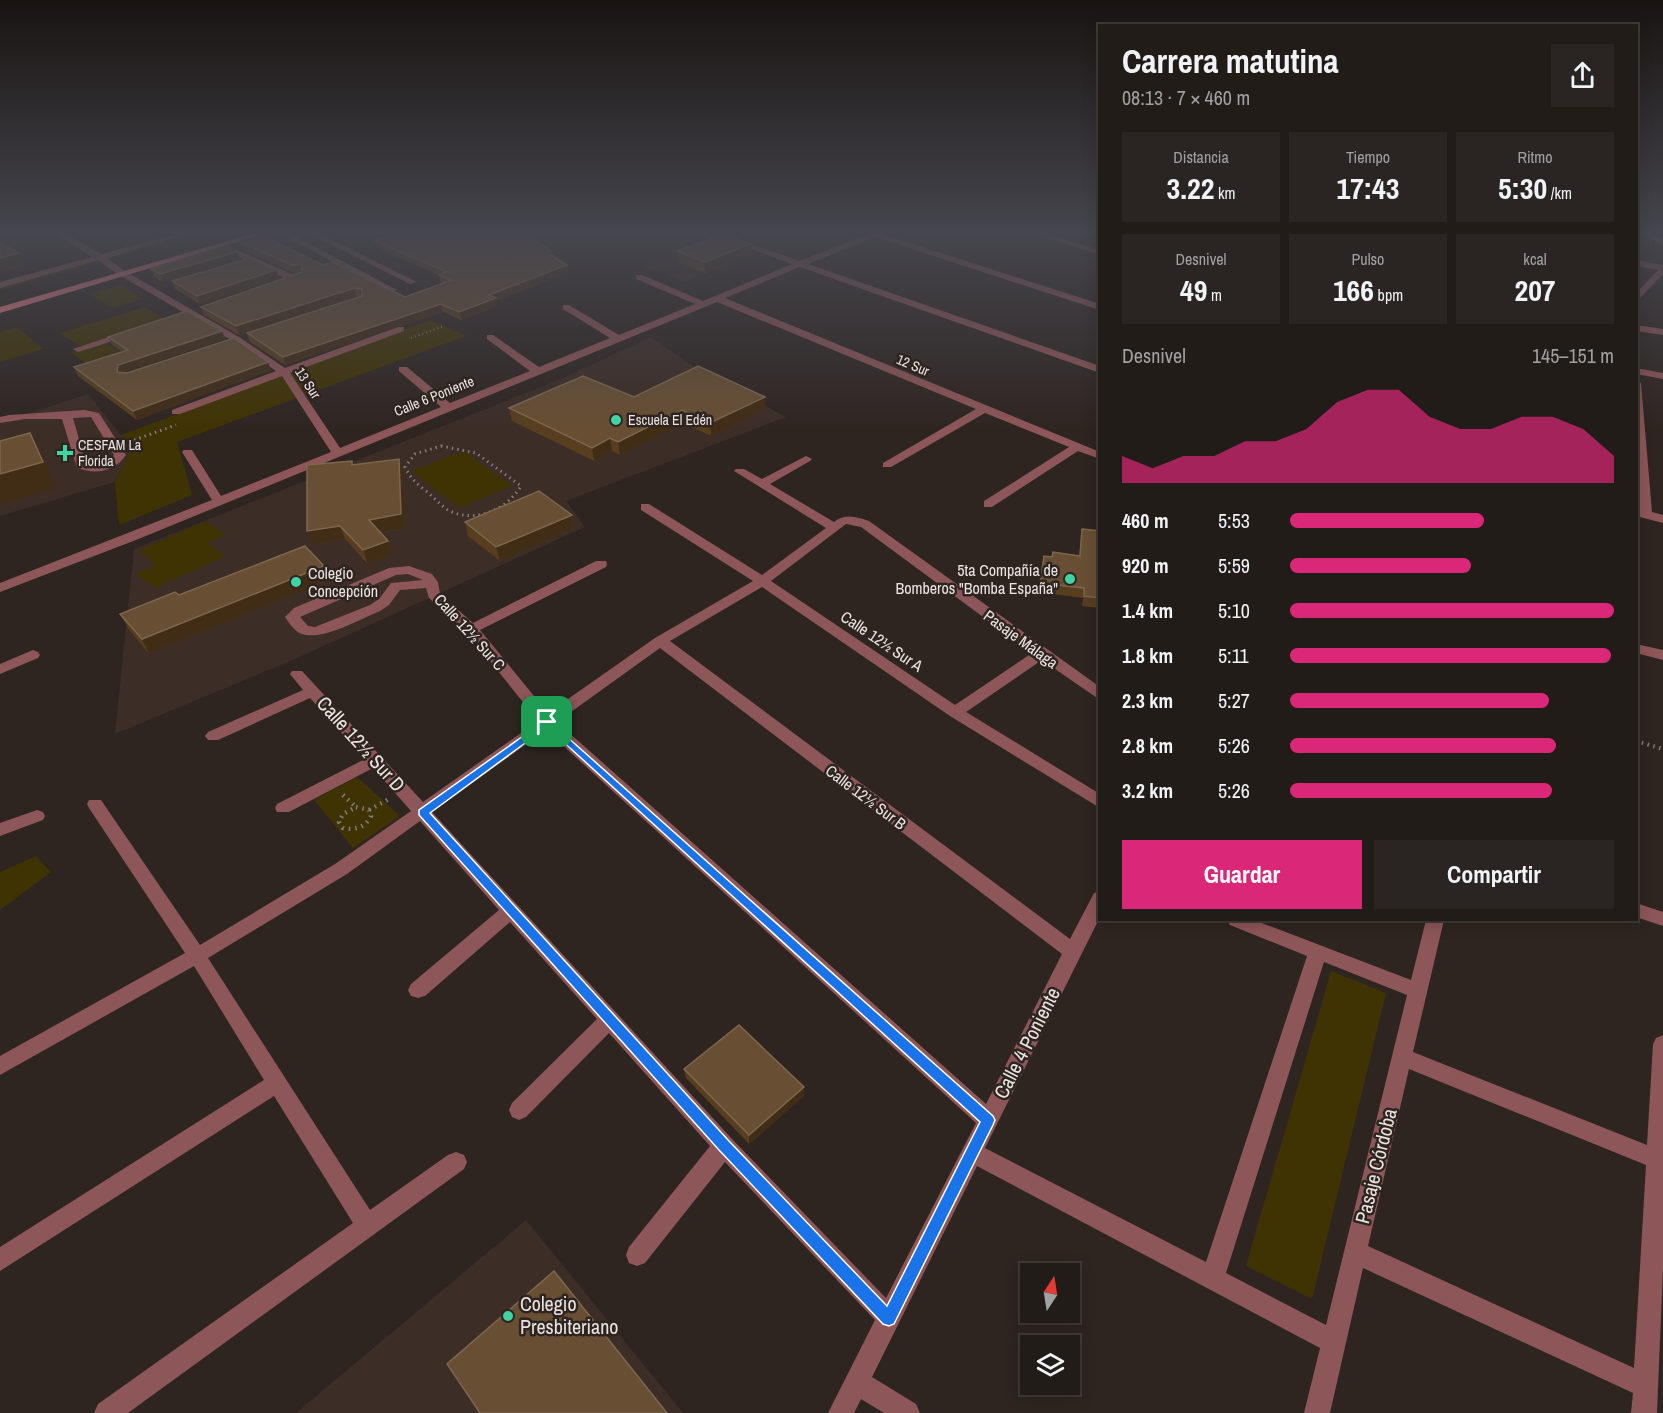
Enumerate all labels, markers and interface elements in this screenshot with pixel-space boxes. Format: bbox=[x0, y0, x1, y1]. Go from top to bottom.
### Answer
text: Carrera matutina bbox=[1122, 39, 1339, 83]
button: share bbox=[1551, 44, 1614, 107]
text: 08:13 · 7 × 460 m bbox=[1122, 84, 1250, 111]
text: Distancia bbox=[1173, 146, 1229, 168]
text: Tiempo bbox=[1346, 146, 1390, 168]
text: Ritmo bbox=[1518, 146, 1553, 168]
text: 3.22 bbox=[1166, 168, 1214, 208]
text: 17:43 bbox=[1337, 168, 1399, 208]
text: 5:30 bbox=[1498, 168, 1547, 208]
text: km bbox=[1214, 182, 1236, 204]
text: /km bbox=[1547, 182, 1572, 204]
text: Desnivel bbox=[1175, 248, 1227, 270]
text: Pulso bbox=[1352, 248, 1384, 270]
text: kcal bbox=[1523, 248, 1547, 270]
text: 49 bbox=[1180, 270, 1207, 310]
text: 166 bbox=[1333, 270, 1374, 310]
text: 207 bbox=[1514, 270, 1556, 310]
text: m bbox=[1207, 284, 1222, 306]
text: bpm bbox=[1374, 284, 1403, 306]
text: Desnivel bbox=[1122, 342, 1186, 369]
text: 145–151 m bbox=[1532, 342, 1614, 369]
street label: 12 Sur bbox=[894, 350, 932, 380]
street label: 13 Sur bbox=[291, 364, 325, 402]
street label: Calle 6 Poniente bbox=[391, 372, 477, 420]
place label: Escuela El Edén bbox=[628, 411, 712, 429]
marker: Escuela El Edén bbox=[609, 413, 623, 427]
place label: CESFAM La Florida bbox=[78, 436, 142, 470]
marker: CESFAM La Florida bbox=[56, 444, 74, 462]
text: 460 m bbox=[1122, 507, 1169, 534]
text: 5:53 bbox=[1218, 507, 1250, 534]
text: 920 m bbox=[1122, 552, 1169, 579]
text: 5:59 bbox=[1218, 552, 1250, 579]
place label: 5ta Compañía de Bomberos "Bomba España" bbox=[896, 559, 1058, 599]
place label: Colegio Concepción bbox=[308, 562, 378, 602]
marker: 5ta Compañía de Bomberos "Bomba España" bbox=[1063, 572, 1077, 586]
marker: Colegio Concepción bbox=[289, 575, 303, 589]
street label: Calle 12½ Sur C bbox=[430, 589, 510, 675]
text: 1.4 km bbox=[1122, 597, 1173, 624]
text: 5:10 bbox=[1218, 597, 1250, 624]
street label: Calle 12½ Sur A bbox=[837, 605, 928, 677]
street label: Pasaje Málaga bbox=[979, 605, 1063, 674]
text: 1.8 km bbox=[1122, 642, 1173, 669]
text: 5:11 bbox=[1218, 642, 1249, 669]
text: 2.3 km bbox=[1122, 687, 1173, 714]
text: 5:27 bbox=[1218, 687, 1250, 714]
street label: Calle 12½ Sur D bbox=[311, 690, 412, 797]
pin bbox=[521, 696, 572, 747]
icon: arrive bbox=[530, 705, 563, 738]
text: 2.8 km bbox=[1122, 732, 1173, 759]
text: 5:26 bbox=[1218, 732, 1250, 759]
street label: Calle 12½ Sur B bbox=[821, 759, 911, 835]
text: 3.2 km bbox=[1122, 777, 1173, 804]
text: 5:26 bbox=[1218, 777, 1250, 804]
button: Guardar bbox=[1122, 840, 1362, 909]
button: Compartir bbox=[1374, 840, 1614, 909]
street label: Calle 4 Poniente bbox=[987, 983, 1066, 1103]
street label: Pasaje Córdoba bbox=[1348, 1106, 1403, 1226]
north arrow bbox=[1020, 1263, 1080, 1323]
map controls bbox=[1020, 1263, 1080, 1395]
place label: Colegio Presbiteriano bbox=[520, 1290, 618, 1340]
marker: Colegio Presbiteriano bbox=[501, 1309, 515, 1323]
button: layers bbox=[1020, 1335, 1080, 1395]

